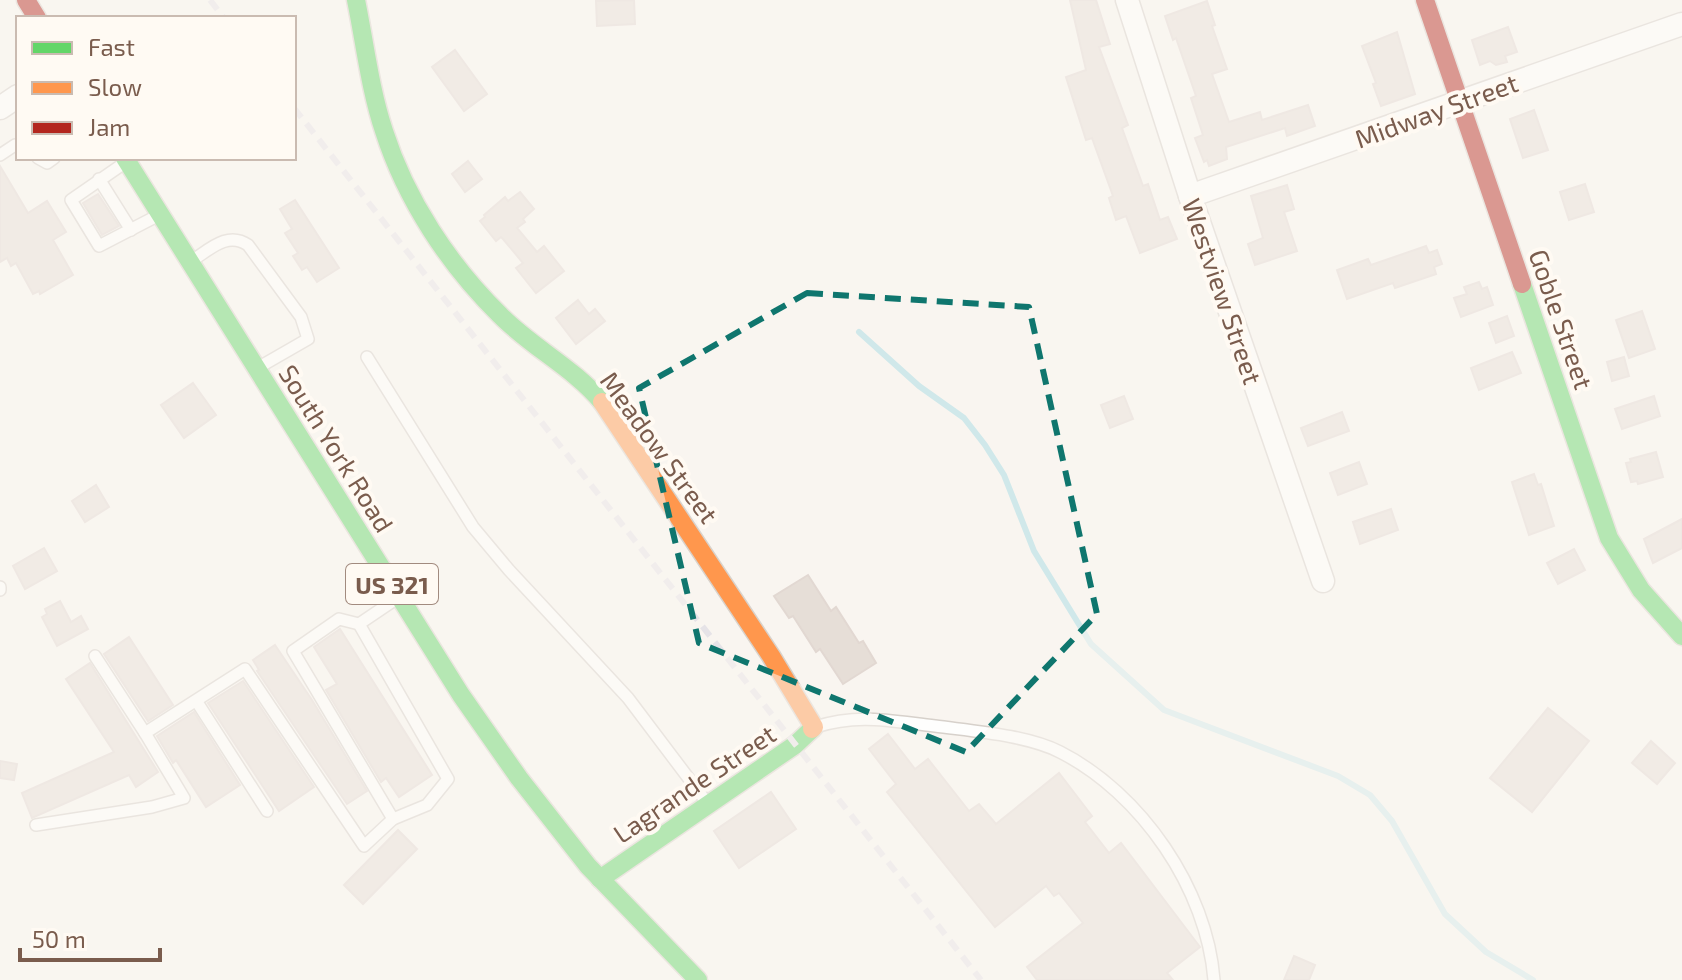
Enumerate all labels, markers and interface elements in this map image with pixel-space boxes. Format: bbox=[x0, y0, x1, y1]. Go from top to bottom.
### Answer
legend bbox=[16, 16, 296, 160]
text: Fast bbox=[88, 32, 135, 61]
street label: Midway Street bbox=[1350, 66, 1522, 154]
text: Slow bbox=[88, 72, 142, 101]
text: Jam bbox=[88, 112, 130, 141]
street label: Westview Street bbox=[1177, 194, 1269, 388]
street label: Goble Street bbox=[1524, 245, 1600, 393]
street label: South York Road bbox=[273, 359, 401, 537]
street label: Meadow Street bbox=[595, 365, 725, 529]
road number: US 321 bbox=[346, 564, 438, 604]
street label: Lagrande Street bbox=[607, 717, 781, 849]
scale bar bbox=[20, 912, 160, 962]
text: 50 m bbox=[32, 924, 86, 953]

